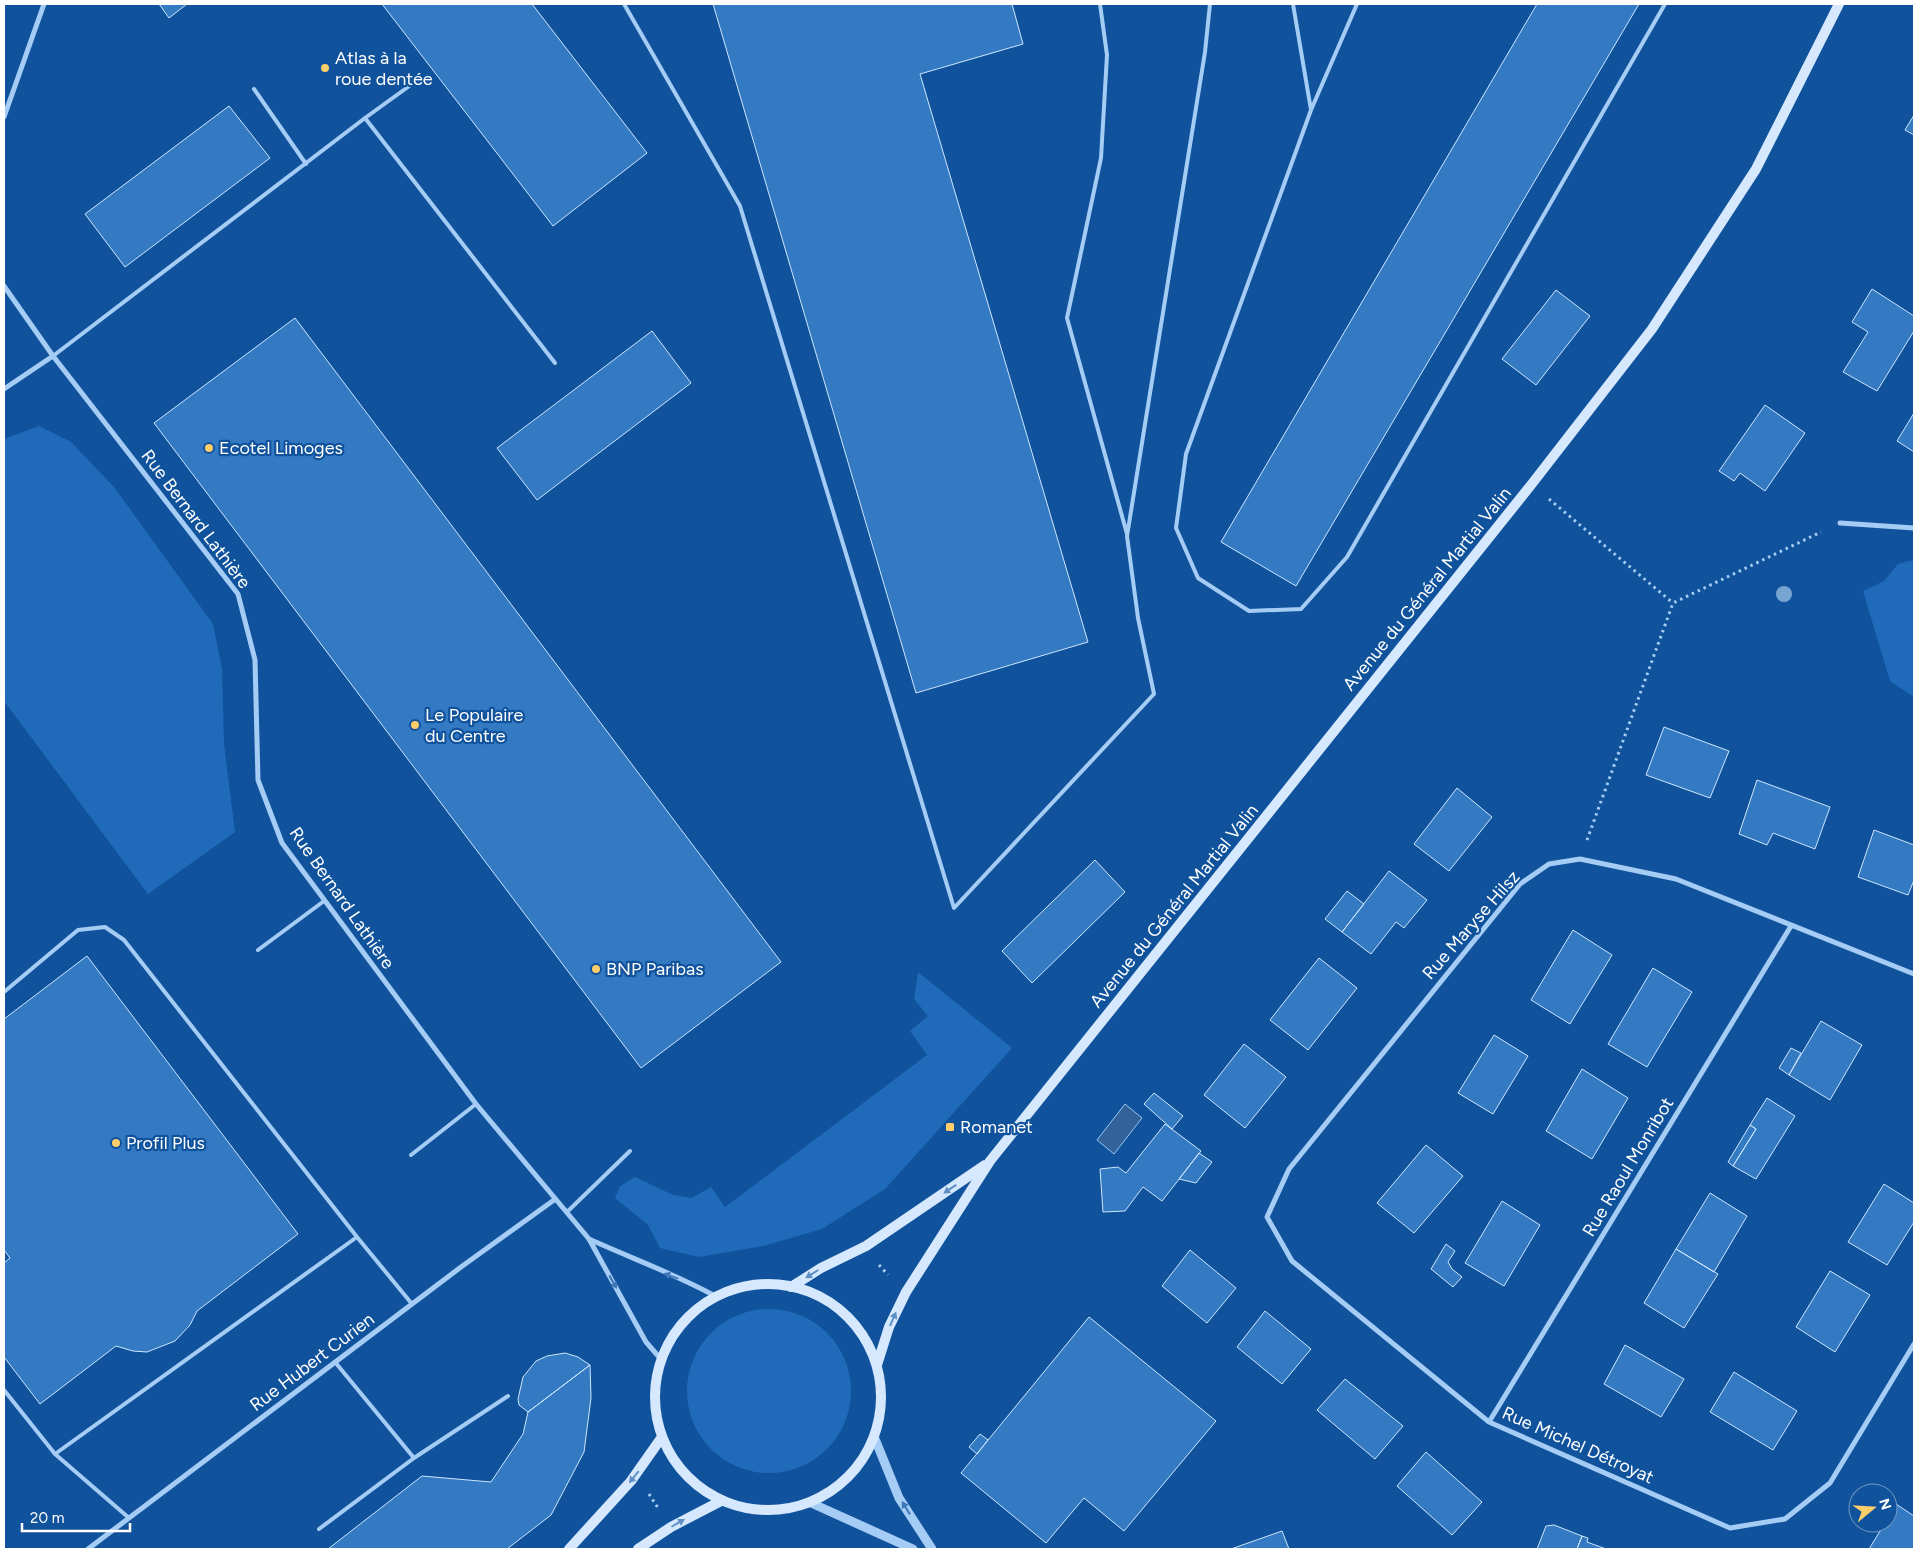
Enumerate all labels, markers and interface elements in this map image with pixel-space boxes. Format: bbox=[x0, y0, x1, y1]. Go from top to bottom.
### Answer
place label: Atlas à la roue dentée bbox=[335, 47, 433, 90]
marker: Atlas à la roue dentée bbox=[319, 62, 331, 74]
place label: Ecotel Limoges bbox=[219, 437, 343, 459]
marker: Ecotel Limoges bbox=[203, 442, 215, 454]
street label: Rue Bernard Lathière bbox=[137, 445, 255, 593]
street label: Avenue du Général Martial Valin bbox=[1338, 483, 1516, 695]
place label: Le Populaire du Centre bbox=[425, 704, 523, 747]
marker: Le Populaire du Centre bbox=[409, 719, 421, 731]
street label: Avenue du Général Martial Valin bbox=[1085, 800, 1263, 1012]
street label: Rue Bernard Lathière bbox=[285, 823, 399, 973]
street label: Rue Maryse Hilsz bbox=[1418, 866, 1524, 984]
place label: BNP Paribas bbox=[606, 958, 704, 980]
marker: BNP Paribas bbox=[590, 963, 602, 975]
street label: Rue Raoul Monribot bbox=[1578, 1093, 1678, 1241]
place label: Romanet bbox=[960, 1116, 1033, 1138]
marker: Romanet bbox=[944, 1121, 956, 1133]
place label: Profil Plus bbox=[126, 1132, 205, 1154]
marker: Profil Plus bbox=[110, 1137, 122, 1149]
one-way arrow bbox=[943, 1184, 956, 1194]
one-way arrow bbox=[805, 1269, 818, 1279]
one-way arrow bbox=[663, 1272, 678, 1280]
one-way arrow bbox=[608, 1275, 617, 1289]
street label: Rue Hubert Curien bbox=[245, 1308, 379, 1416]
one-way arrow bbox=[890, 1312, 898, 1326]
street label: Rue Michel Détroyat bbox=[1499, 1402, 1657, 1488]
one-way arrow bbox=[628, 1470, 639, 1483]
north arrow bbox=[1848, 1483, 1898, 1533]
text: N bbox=[1875, 1496, 1895, 1512]
scale bar bbox=[22, 1500, 130, 1532]
one-way arrow bbox=[901, 1501, 910, 1515]
text: 20 m bbox=[30, 1509, 64, 1527]
one-way arrow bbox=[671, 1519, 686, 1527]

